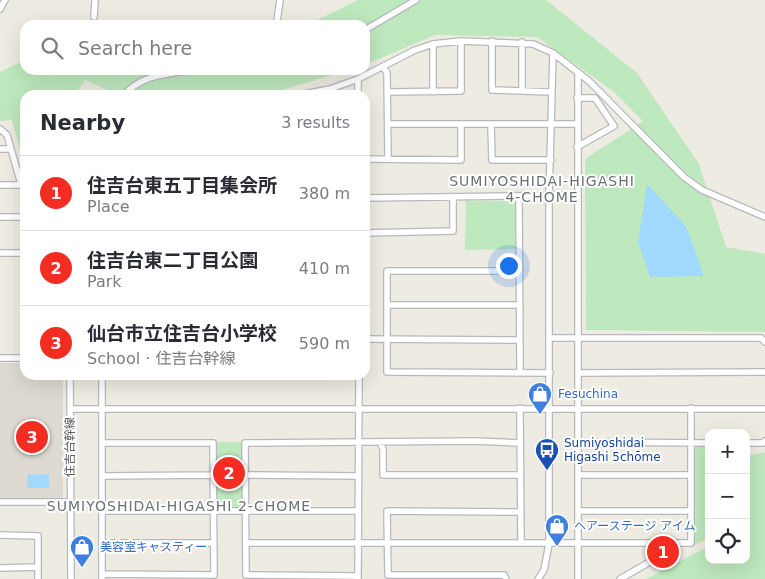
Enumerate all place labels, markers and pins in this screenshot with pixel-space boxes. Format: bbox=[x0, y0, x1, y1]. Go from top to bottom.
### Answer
shop icon: Fesuchina bbox=[527, 381, 553, 415]
place label: Fesuchina bbox=[558, 387, 618, 401]
pin: 3 bbox=[16, 418, 48, 456]
place label: Sumiyoshidai Higashi 5chōme bbox=[564, 436, 661, 464]
bus stop icon: Sumiyoshidai Higashi 5chōme bbox=[534, 437, 560, 471]
pin: 2 bbox=[213, 454, 245, 492]
shop icon: ヘアーステージ アイム bbox=[544, 513, 570, 547]
place label: ヘアーステージ アイム bbox=[574, 519, 695, 533]
pin: 1 bbox=[647, 533, 679, 571]
shop icon: 美容室キャスティー bbox=[69, 534, 95, 568]
place label: 美容室キャスティー bbox=[100, 540, 207, 554]

